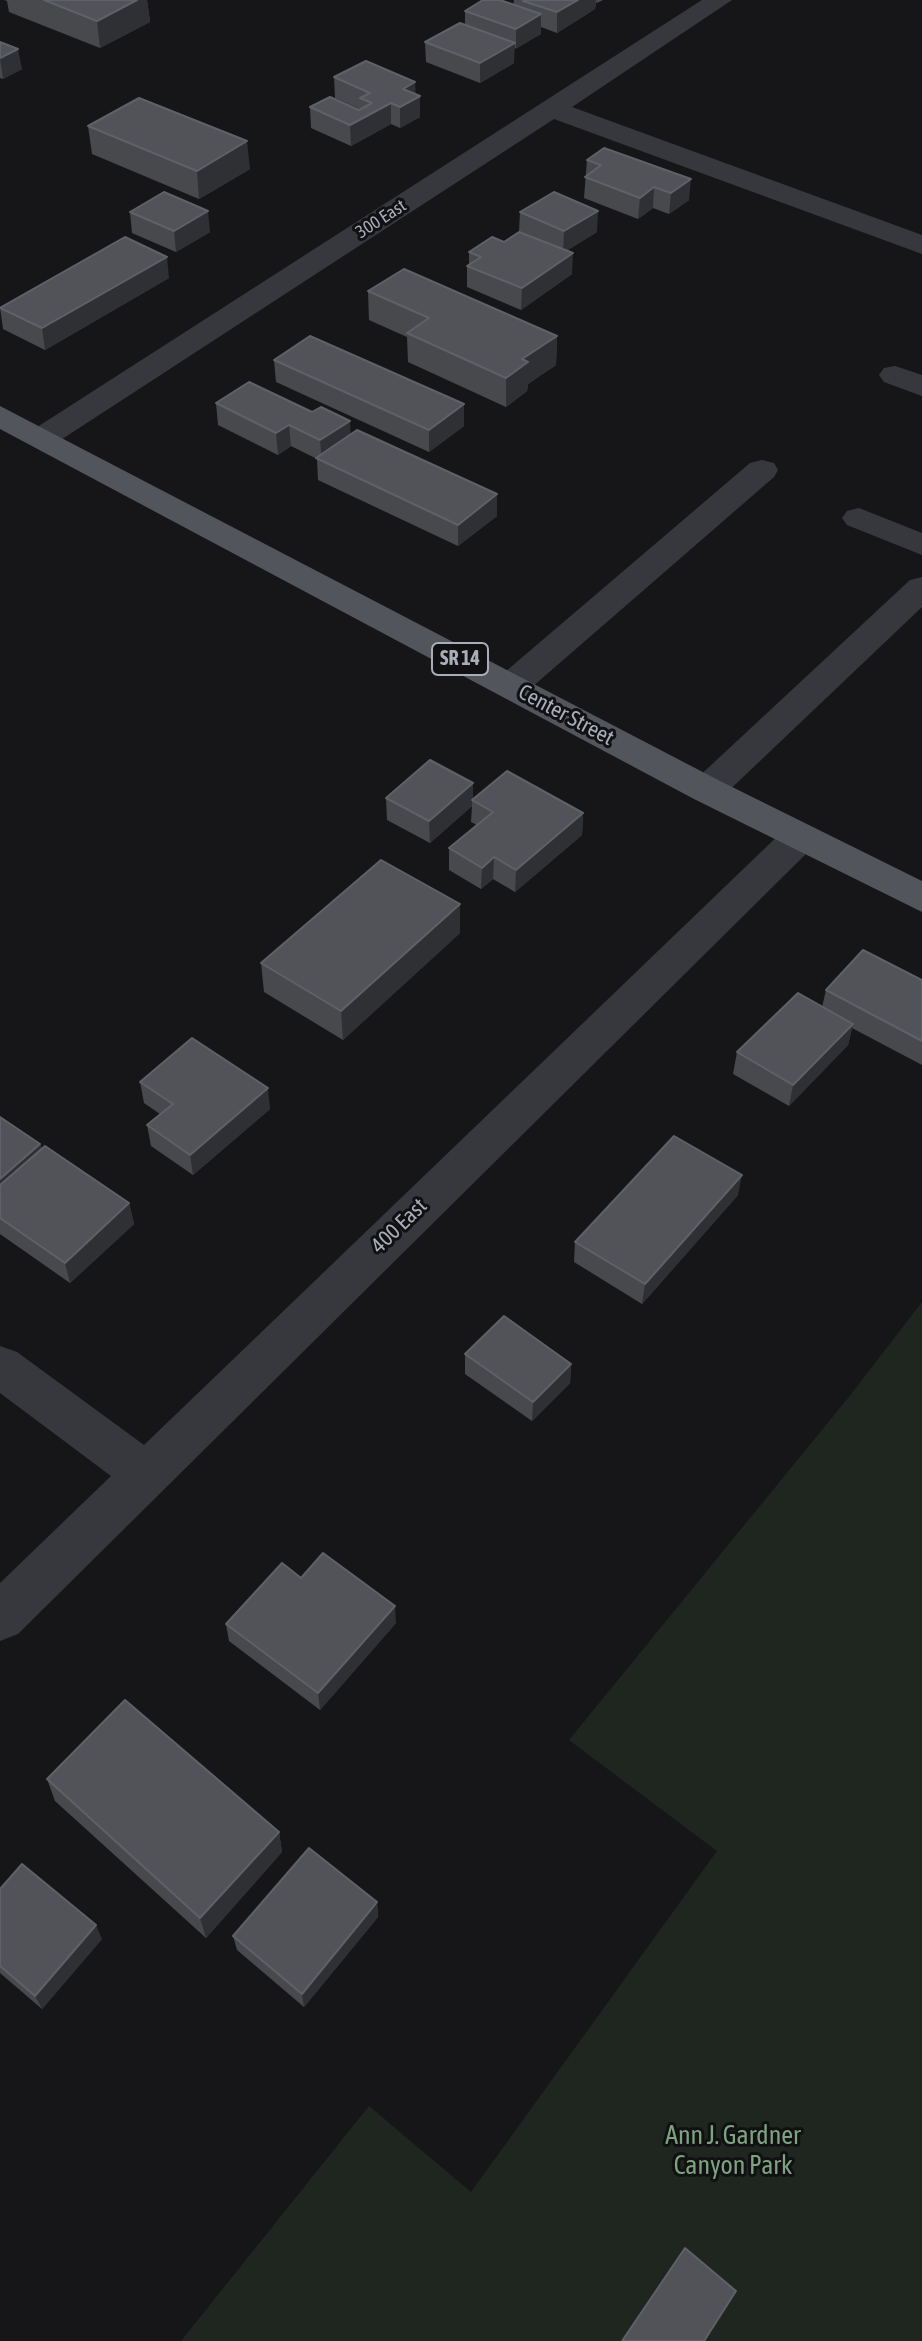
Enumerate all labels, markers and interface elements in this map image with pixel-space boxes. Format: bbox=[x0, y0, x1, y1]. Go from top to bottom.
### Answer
street label: 300 East bbox=[352, 195, 410, 243]
road number: SR 14 bbox=[432, 643, 488, 675]
street label: Center Street bbox=[514, 679, 618, 751]
street label: 400 East bbox=[365, 1193, 433, 1259]
park label: Ann J. Gardner Canyon Park bbox=[665, 2120, 801, 2182]

